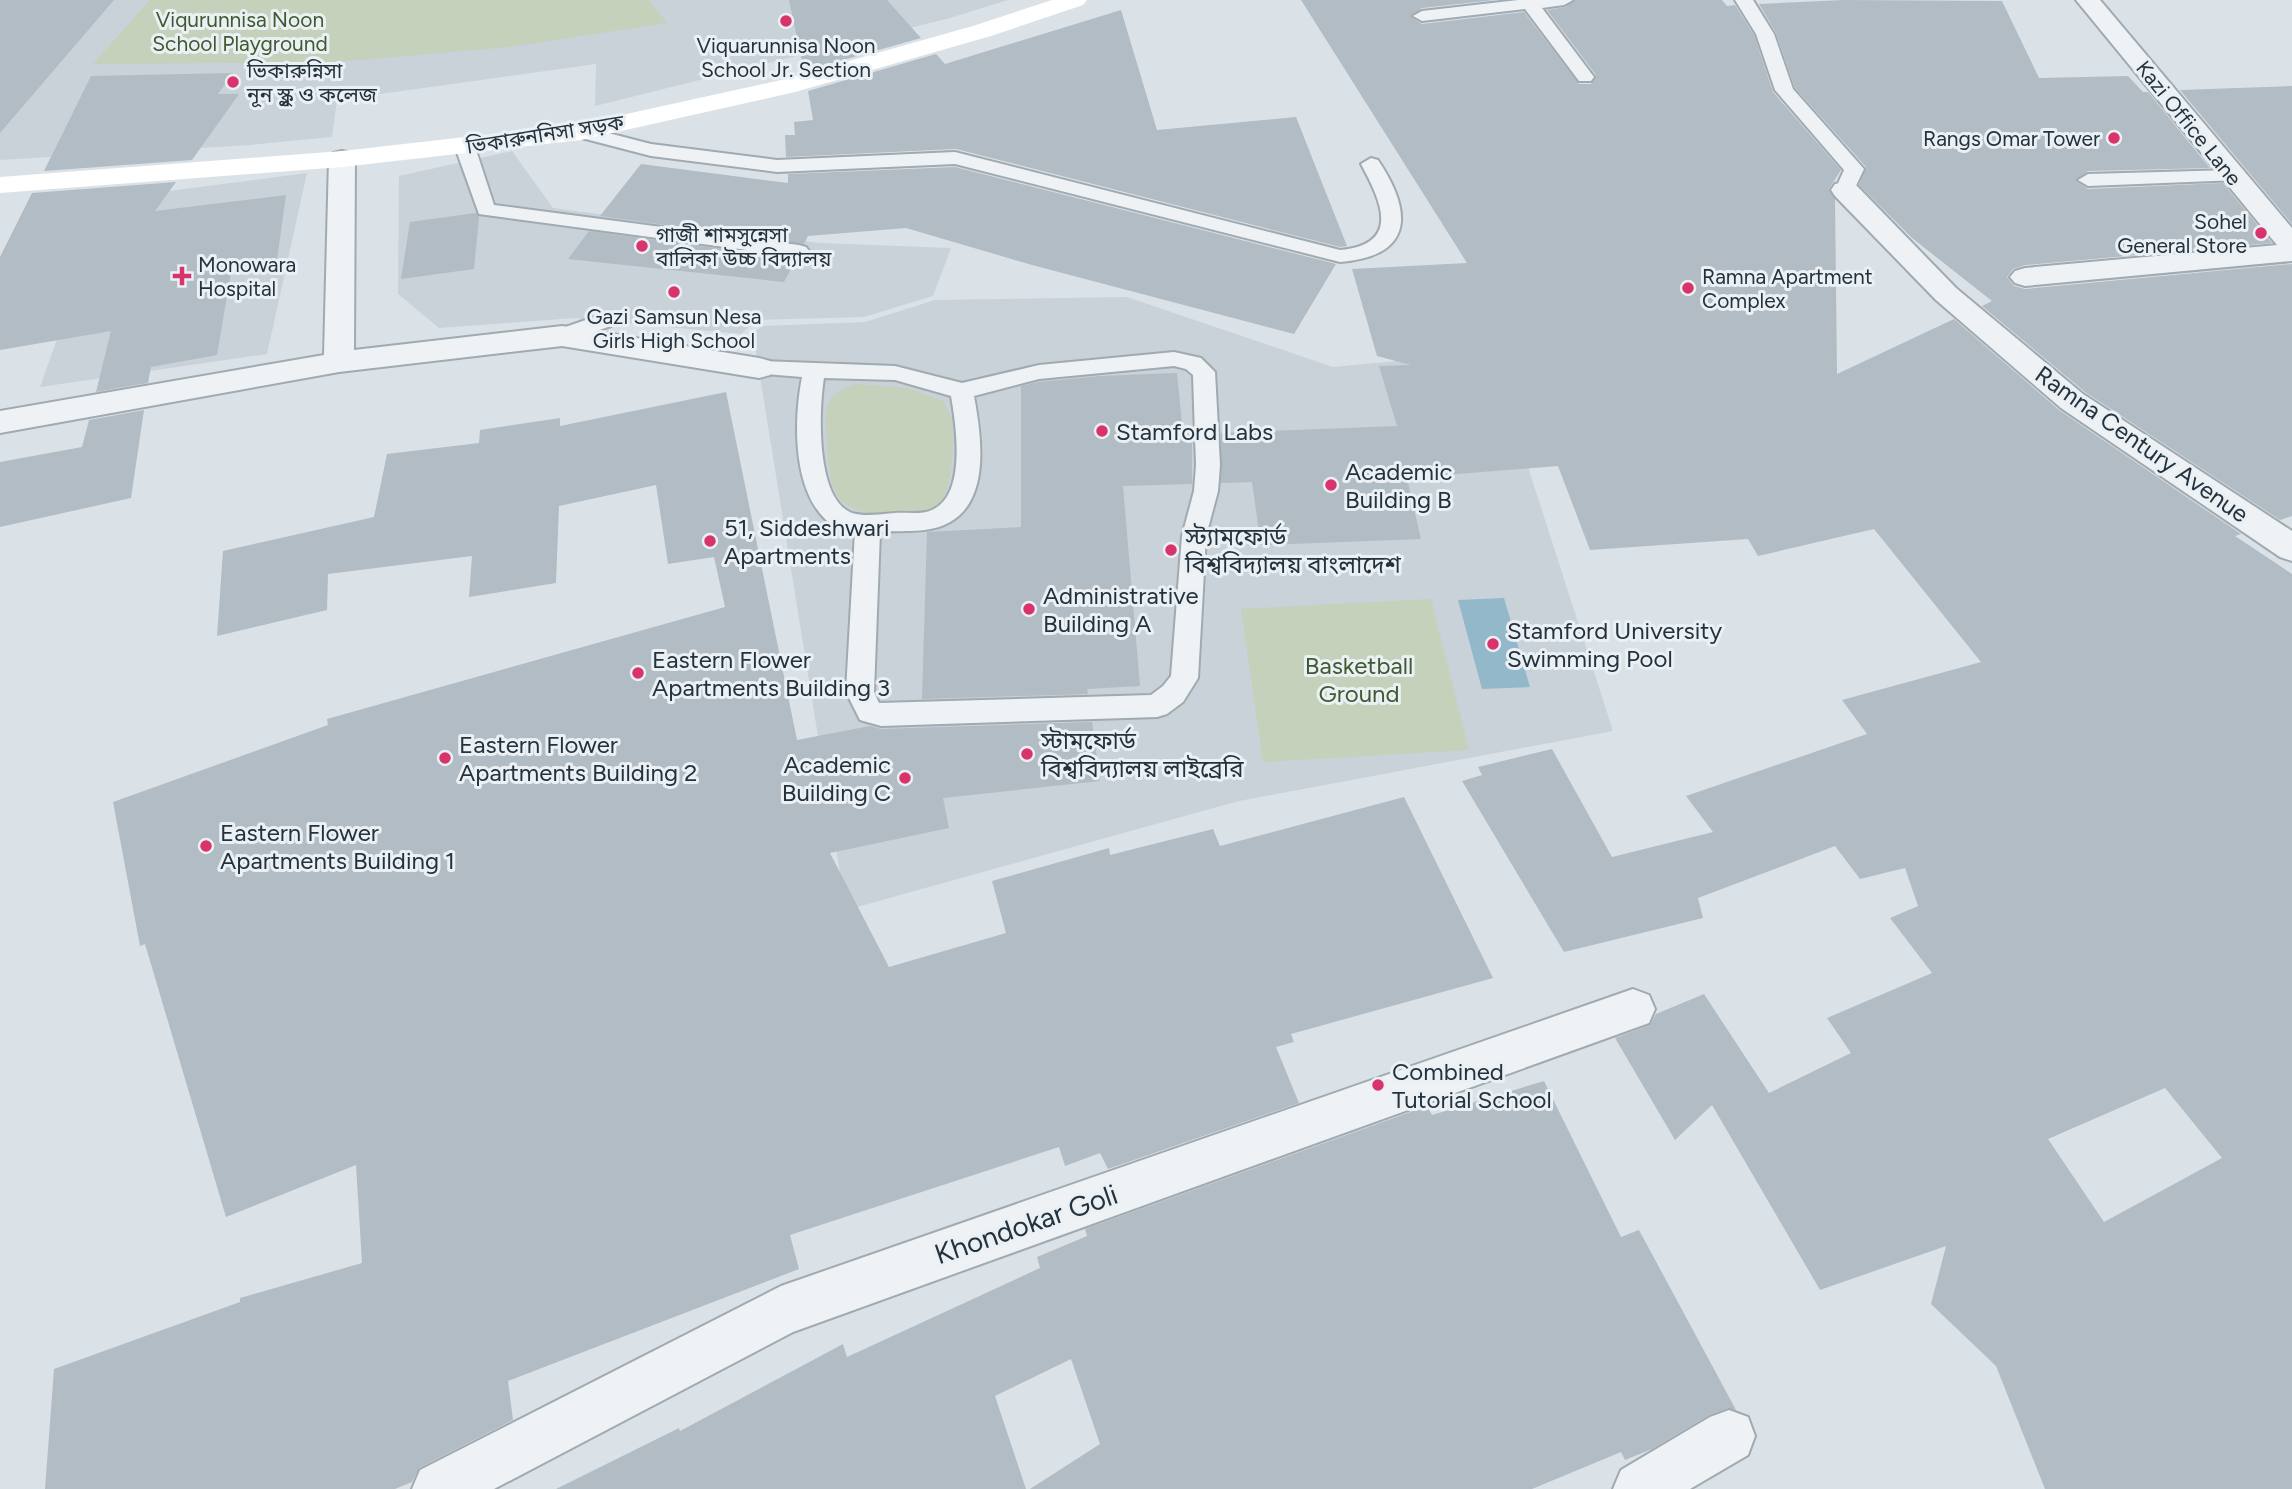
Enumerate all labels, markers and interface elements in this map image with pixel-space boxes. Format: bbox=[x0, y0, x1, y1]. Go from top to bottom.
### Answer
park label: Viqurunnisa Noon School Playground bbox=[152, 7, 328, 56]
marker: Viquarunnisa Noon School Jr. Section bbox=[778, 13, 794, 29]
place label: Viquarunnisa Noon School Jr. Section bbox=[696, 33, 876, 82]
street label: Kazi Office Lane bbox=[2131, 56, 2247, 190]
place label: ভিকারুন্নিসা নূন স্কুল ও কলেজ bbox=[246, 58, 378, 108]
marker: ভিকারুন্নিসা নূন স্কুল ও কলেজ bbox=[225, 74, 241, 90]
street label: ভিকারুননিসা সড়ক bbox=[463, 109, 627, 159]
place label: Rangs Omar Tower bbox=[1923, 126, 2100, 151]
marker: Rangs Omar Tower bbox=[2106, 130, 2122, 146]
place label: Sohel General Store bbox=[2117, 209, 2247, 258]
place label: গাজী শামসুন্নেসা বালিকা উচ্চ বিদ্যালয় bbox=[655, 222, 832, 271]
marker: Sohel General Store bbox=[2253, 225, 2269, 241]
marker: গাজী শামসুন্নেসা বালিকা উচ্চ বিদ্যালয় bbox=[634, 238, 650, 254]
place label: Monowara Hospital bbox=[198, 252, 296, 301]
place label: Ramna Apartment Complex bbox=[1702, 264, 1873, 313]
marker: Monowara Hospital bbox=[172, 266, 192, 286]
marker: Ramna Apartment Complex bbox=[1680, 280, 1696, 296]
marker: Gazi Samsun Nesa Girls High School bbox=[666, 284, 682, 300]
place label: Gazi Samsun Nesa Girls High School bbox=[586, 304, 762, 353]
street label: Ramna Century Avenue bbox=[2030, 359, 2254, 529]
place label: Stamford Labs bbox=[1116, 417, 1273, 446]
marker: Stamford Labs bbox=[1094, 423, 1110, 439]
place label: Academic Building B bbox=[1345, 457, 1452, 514]
marker: Academic Building B bbox=[1323, 477, 1339, 493]
place label: 51, Siddeshwari Apartments bbox=[724, 513, 889, 570]
place label: স্ট্যামফোর্ড বিশ্ববিদ্যালয় বাংলাদেশ bbox=[1184, 522, 1401, 579]
marker: 51, Siddeshwari Apartments bbox=[702, 533, 718, 549]
marker: স্ট্যামফোর্ড বিশ্ববিদ্যালয় বাংলাদেশ bbox=[1163, 542, 1179, 558]
place label: Administrative Building A bbox=[1043, 581, 1199, 638]
marker: Administrative Building A bbox=[1021, 601, 1037, 617]
place label: Stamford University Swimming Pool bbox=[1507, 616, 1722, 673]
marker: Stamford University Swimming Pool bbox=[1485, 636, 1501, 652]
place label: Eastern Flower Apartments Building 3 bbox=[652, 645, 890, 702]
park label: Basketball Ground bbox=[1305, 651, 1413, 708]
marker: Eastern Flower Apartments Building 3 bbox=[630, 665, 646, 681]
place label: স্টামফোর্ড বিশ্ববিদ্যালয় লাইব্রেরি bbox=[1040, 726, 1244, 783]
place label: Eastern Flower Apartments Building 2 bbox=[459, 730, 697, 787]
marker: স্টামফোর্ড বিশ্ববিদ্যালয় লাইব্রেরি bbox=[1019, 746, 1035, 762]
marker: Eastern Flower Apartments Building 2 bbox=[437, 750, 453, 766]
place label: Academic Building C bbox=[782, 750, 891, 807]
marker: Academic Building C bbox=[897, 770, 913, 786]
place label: Eastern Flower Apartments Building 1 bbox=[220, 818, 455, 875]
marker: Eastern Flower Apartments Building 1 bbox=[198, 838, 214, 854]
place label: Combined Tutorial School bbox=[1392, 1057, 1552, 1114]
marker: Combined Tutorial School bbox=[1370, 1077, 1386, 1093]
street label: Khondokar Goli bbox=[930, 1177, 1122, 1271]

